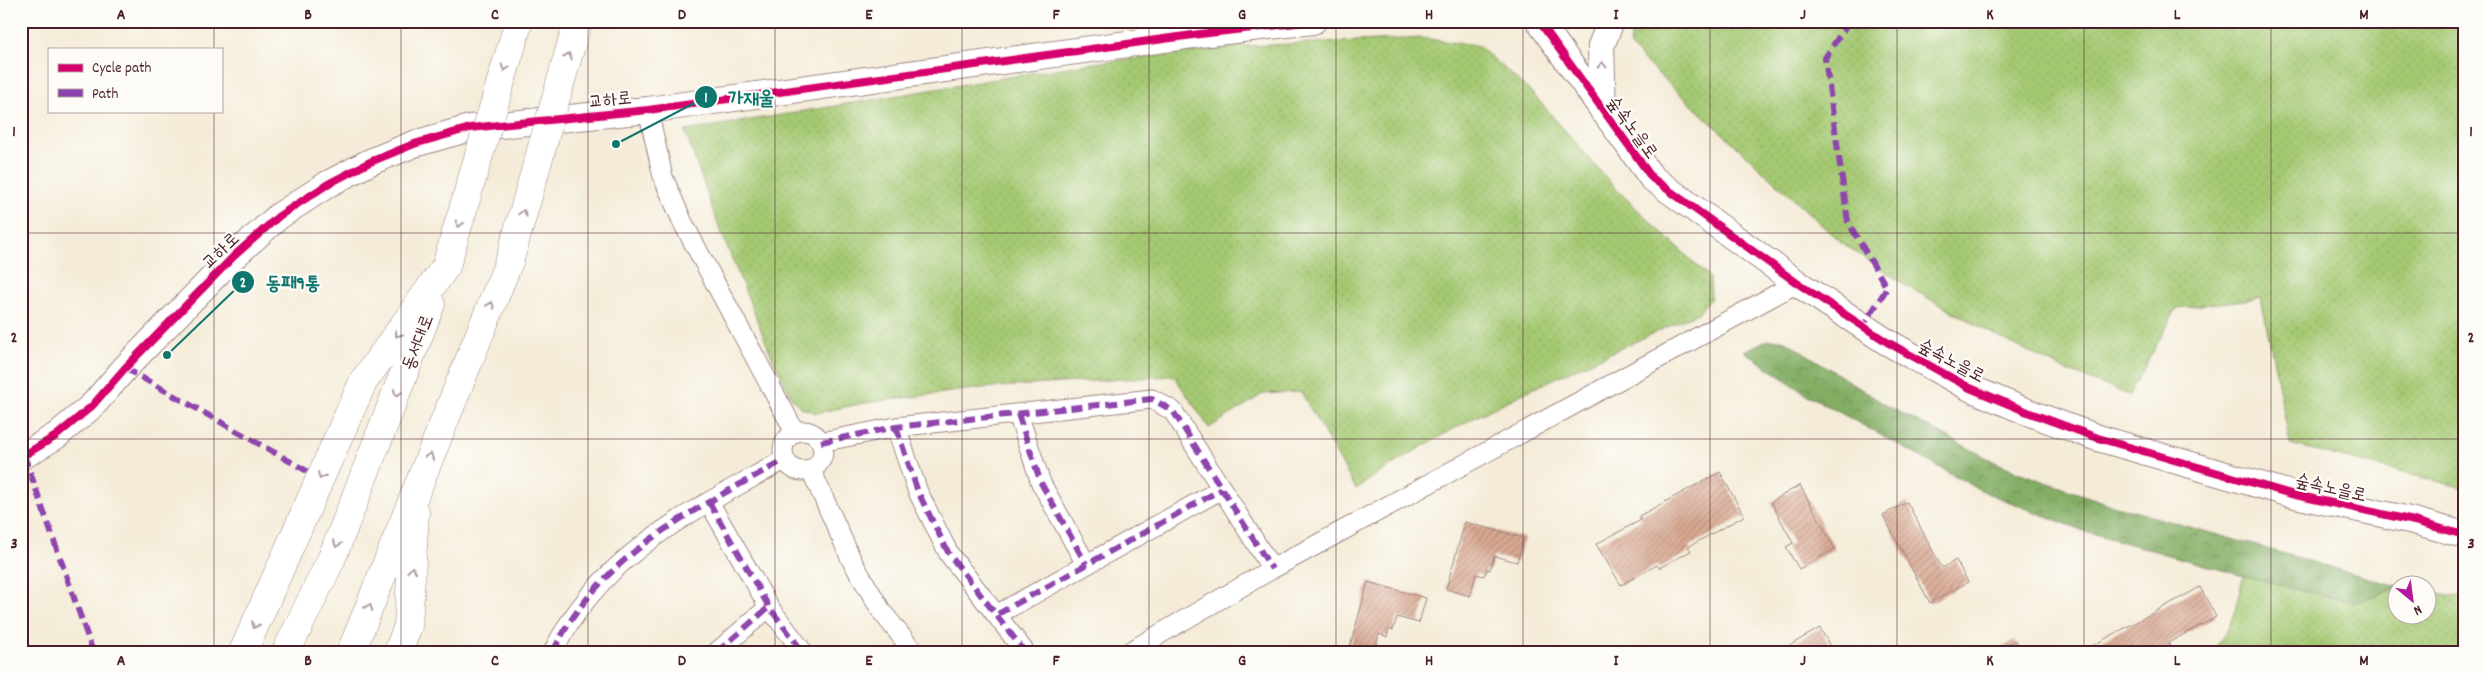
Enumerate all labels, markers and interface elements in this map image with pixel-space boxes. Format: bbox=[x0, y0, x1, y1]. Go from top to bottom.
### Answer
text: A bbox=[117, 4, 126, 27]
text: B bbox=[304, 4, 312, 27]
text: C bbox=[491, 4, 499, 27]
text: D bbox=[678, 4, 687, 27]
text: E bbox=[865, 4, 873, 27]
text: F bbox=[1052, 4, 1060, 27]
text: G bbox=[1238, 4, 1246, 27]
text: H bbox=[1425, 4, 1433, 27]
text: I bbox=[1614, 4, 1620, 27]
text: J bbox=[1800, 4, 1806, 27]
text: K bbox=[1986, 4, 1994, 27]
text: L bbox=[2174, 4, 2181, 27]
text: M bbox=[2359, 4, 2369, 27]
legend bbox=[48, 48, 222, 112]
one-way arrow bbox=[563, 53, 573, 61]
text: Cycle path bbox=[92, 58, 152, 80]
one-way arrow bbox=[1596, 61, 1607, 69]
one-way arrow bbox=[501, 63, 511, 72]
callout: 가재울 bbox=[693, 80, 784, 114]
text: Path bbox=[92, 84, 118, 106]
street label: 교하로 bbox=[587, 87, 633, 116]
text: 가재울 bbox=[728, 87, 774, 114]
text: 1 bbox=[704, 88, 708, 110]
street label: 숲속노을로 bbox=[1600, 92, 1662, 165]
text: 1 bbox=[12, 121, 16, 144]
text: 1 bbox=[2469, 121, 2473, 144]
one-way arrow bbox=[518, 209, 528, 217]
one-way arrow bbox=[454, 219, 464, 227]
street label: 교하로 bbox=[197, 228, 246, 276]
callout: 동패9통 bbox=[230, 265, 330, 299]
text: 동패9통 bbox=[266, 272, 320, 299]
text: 2 bbox=[240, 273, 246, 295]
one-way arrow bbox=[485, 301, 495, 310]
street label: 동서대로 bbox=[397, 311, 441, 374]
text: 2 bbox=[11, 327, 18, 350]
text: 2 bbox=[2468, 327, 2475, 350]
one-way arrow bbox=[395, 328, 404, 338]
street label: 숲속노을로 bbox=[1913, 334, 1989, 390]
one-way arrow bbox=[392, 388, 402, 396]
one-way arrow bbox=[424, 452, 435, 461]
street label: 숲속노을로 bbox=[2292, 469, 2369, 510]
one-way arrow bbox=[317, 471, 327, 480]
text: 3 bbox=[10, 533, 18, 556]
text: 3 bbox=[2467, 533, 2475, 556]
one-way arrow bbox=[333, 539, 344, 548]
one-way arrow bbox=[406, 566, 417, 574]
north arrow bbox=[2388, 576, 2438, 626]
text: N bbox=[2409, 599, 2425, 620]
one-way arrow bbox=[364, 603, 374, 611]
one-way arrow bbox=[251, 620, 261, 629]
text: A bbox=[117, 650, 126, 673]
text: B bbox=[304, 650, 312, 673]
text: C bbox=[491, 650, 499, 673]
text: D bbox=[678, 650, 687, 673]
text: E bbox=[865, 650, 873, 673]
text: F bbox=[1052, 650, 1060, 673]
text: G bbox=[1238, 650, 1246, 673]
text: H bbox=[1425, 650, 1433, 673]
text: I bbox=[1614, 650, 1620, 673]
text: J bbox=[1800, 650, 1806, 673]
text: K bbox=[1986, 650, 1994, 673]
text: L bbox=[2174, 650, 2181, 673]
text: M bbox=[2359, 650, 2369, 673]

